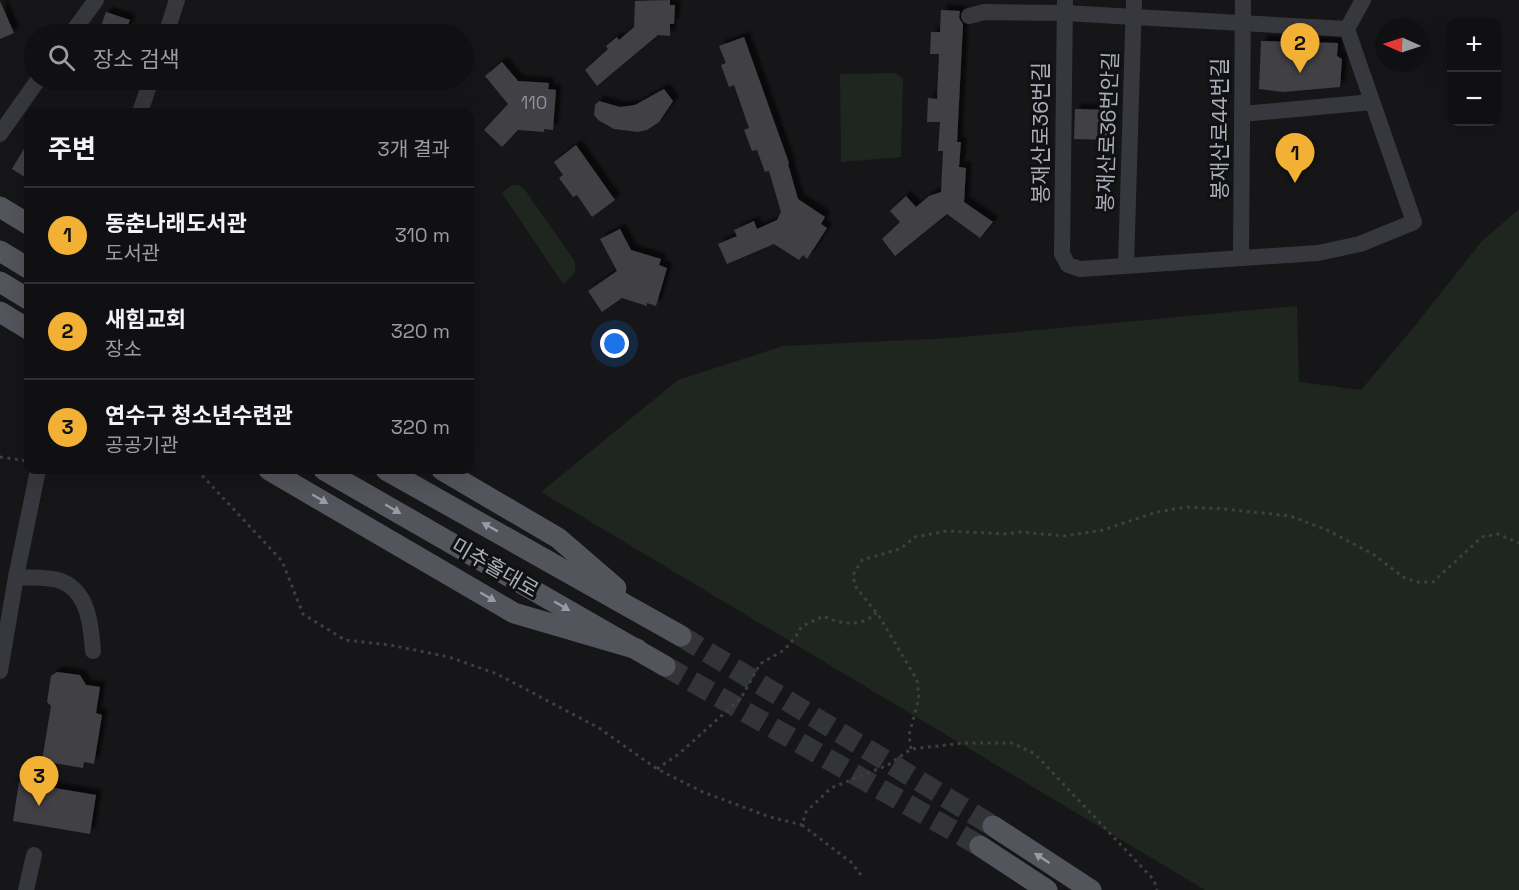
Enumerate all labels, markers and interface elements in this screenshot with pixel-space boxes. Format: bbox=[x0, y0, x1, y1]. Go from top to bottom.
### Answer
north arrow bbox=[1375, 18, 1429, 72]
map controls bbox=[1447, 18, 1501, 126]
button: + bbox=[1447, 18, 1501, 72]
pin: 2 bbox=[1280, 23, 1320, 73]
search box bbox=[24, 24, 474, 90]
icon: search bbox=[45, 41, 78, 74]
text: 장소 검색 bbox=[93, 45, 180, 73]
street label: 봉재산로36번안길 bbox=[1091, 51, 1124, 213]
street label: 봉재산로44번길 bbox=[1206, 58, 1233, 200]
street label: 봉재산로36번길 bbox=[1027, 62, 1054, 204]
button: − bbox=[1447, 72, 1501, 126]
house number: 110 bbox=[521, 91, 547, 114]
text: 주변 bbox=[48, 132, 96, 166]
pin: 1 bbox=[1276, 134, 1314, 183]
text: 3개 결과 bbox=[378, 136, 450, 162]
text: 동춘나래도서관 bbox=[105, 209, 247, 237]
text: 1 bbox=[63, 222, 72, 248]
text: 310 m bbox=[395, 222, 450, 248]
text: 도서관 bbox=[105, 240, 160, 266]
text: 새힘교회 bbox=[105, 305, 186, 333]
text: 2 bbox=[62, 318, 73, 344]
text: 320 m bbox=[391, 318, 450, 344]
your location bbox=[600, 329, 629, 358]
text: 장소 bbox=[105, 336, 142, 362]
text: 연수구 청소년수련관 bbox=[105, 401, 293, 429]
text: 3 bbox=[61, 414, 74, 440]
text: 320 m bbox=[391, 414, 450, 440]
text: 공공기관 bbox=[105, 432, 179, 458]
one-way arrow bbox=[312, 494, 329, 504]
one-way arrow bbox=[385, 504, 402, 514]
one-way arrow bbox=[481, 523, 498, 533]
street label: 미추홀대로 bbox=[447, 532, 544, 603]
one-way arrow bbox=[480, 592, 497, 602]
one-way arrow bbox=[554, 601, 571, 611]
pin: 3 bbox=[20, 756, 58, 806]
one-way arrow bbox=[1034, 853, 1050, 864]

